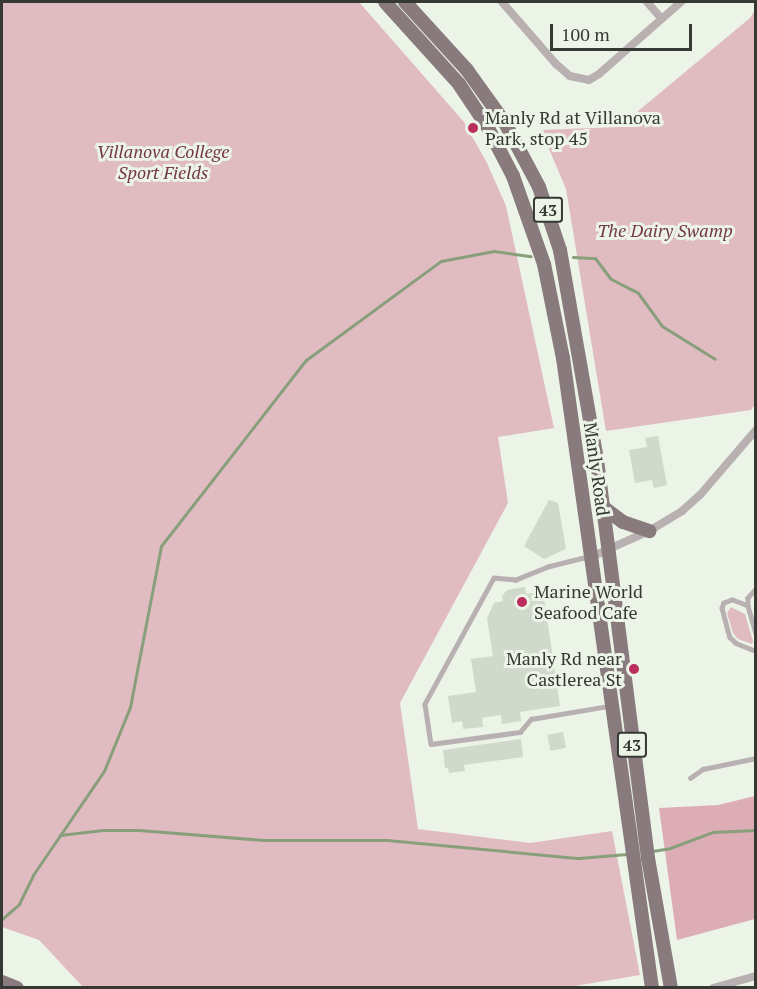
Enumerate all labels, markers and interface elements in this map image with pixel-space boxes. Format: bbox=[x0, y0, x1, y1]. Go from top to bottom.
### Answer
scale bar bbox=[553, 12, 696, 50]
text: 100 m bbox=[561, 22, 610, 46]
place label: Manly Rd at Villanova Park, stop 45 bbox=[485, 107, 661, 150]
marker: Manly Rd at Villanova Park, stop 45 bbox=[466, 121, 480, 135]
park label: Villanova College Sport Fields bbox=[96, 141, 230, 184]
road number: 43 bbox=[532, 197, 564, 223]
park label: The Dairy Swamp bbox=[597, 219, 733, 241]
street label: Manly Road bbox=[580, 421, 614, 517]
place label: Marine World Seafood Cafe bbox=[534, 581, 643, 624]
marker: Marine World Seafood Cafe bbox=[515, 595, 529, 609]
place label: Manly Rd near Castlerea St bbox=[506, 648, 622, 690]
marker: Manly Rd near Castlerea St bbox=[627, 662, 641, 676]
road number: 43 bbox=[616, 732, 648, 758]

